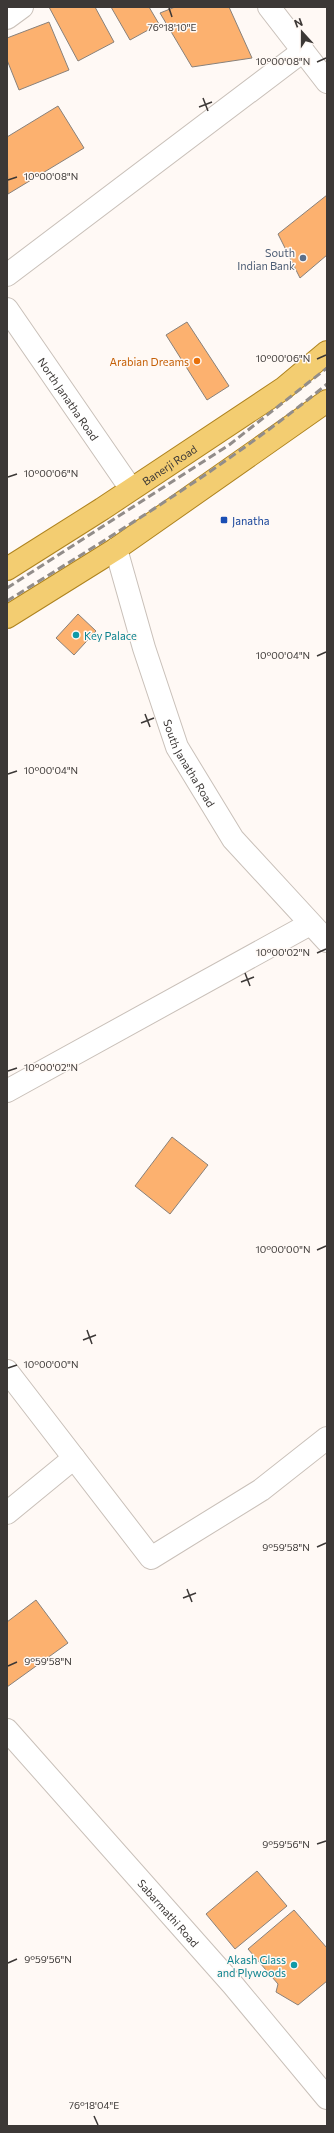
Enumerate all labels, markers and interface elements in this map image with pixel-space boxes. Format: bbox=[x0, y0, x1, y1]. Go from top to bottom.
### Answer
north arrow bbox=[282, 12, 322, 52]
text: N bbox=[292, 15, 304, 30]
text: 76°18'10"E bbox=[148, 21, 196, 33]
text: 10°00'08"N bbox=[256, 55, 310, 67]
text: 10°00'08"N bbox=[24, 170, 78, 182]
place label: South Indian Bank bbox=[237, 246, 295, 272]
marker: South Indian Bank bbox=[298, 253, 308, 263]
text: 10°00'06"N bbox=[256, 352, 310, 364]
street label: North Janatha Road bbox=[36, 355, 102, 443]
place label: Arabian Dreams bbox=[109, 355, 189, 368]
marker: Arabian Dreams bbox=[192, 356, 202, 366]
street label: Banerji Road bbox=[139, 442, 199, 487]
text: 10°00'06"N bbox=[24, 467, 78, 479]
place label: Janatha bbox=[232, 514, 270, 528]
marker: Janatha bbox=[219, 515, 229, 525]
place label: Key Palace bbox=[84, 629, 137, 642]
marker: Key Palace bbox=[71, 630, 81, 640]
text: 10°00'04"N bbox=[256, 649, 310, 661]
street label: South Janatha Road bbox=[162, 717, 218, 809]
text: 10°00'04"N bbox=[24, 764, 78, 776]
text: 10°00'02"N bbox=[256, 946, 310, 958]
text: 10°00'02"N bbox=[24, 1061, 78, 1073]
text: 10°00'00"N bbox=[256, 1243, 310, 1255]
text: 10°00'00"N bbox=[24, 1358, 78, 1370]
text: 9°59'58"N bbox=[262, 1541, 310, 1553]
text: 9°59'58"N bbox=[24, 1655, 72, 1667]
text: 9°59'56"N bbox=[262, 1838, 310, 1850]
street label: Sabarmathi Road bbox=[136, 1876, 202, 1949]
text: 9°59'56"N bbox=[24, 1953, 72, 1965]
place label: Akash Glass and Plywoods bbox=[217, 1953, 286, 1979]
marker: Akash Glass and Plywoods bbox=[289, 1960, 299, 1970]
text: 76°18'04"E bbox=[69, 2099, 119, 2111]

